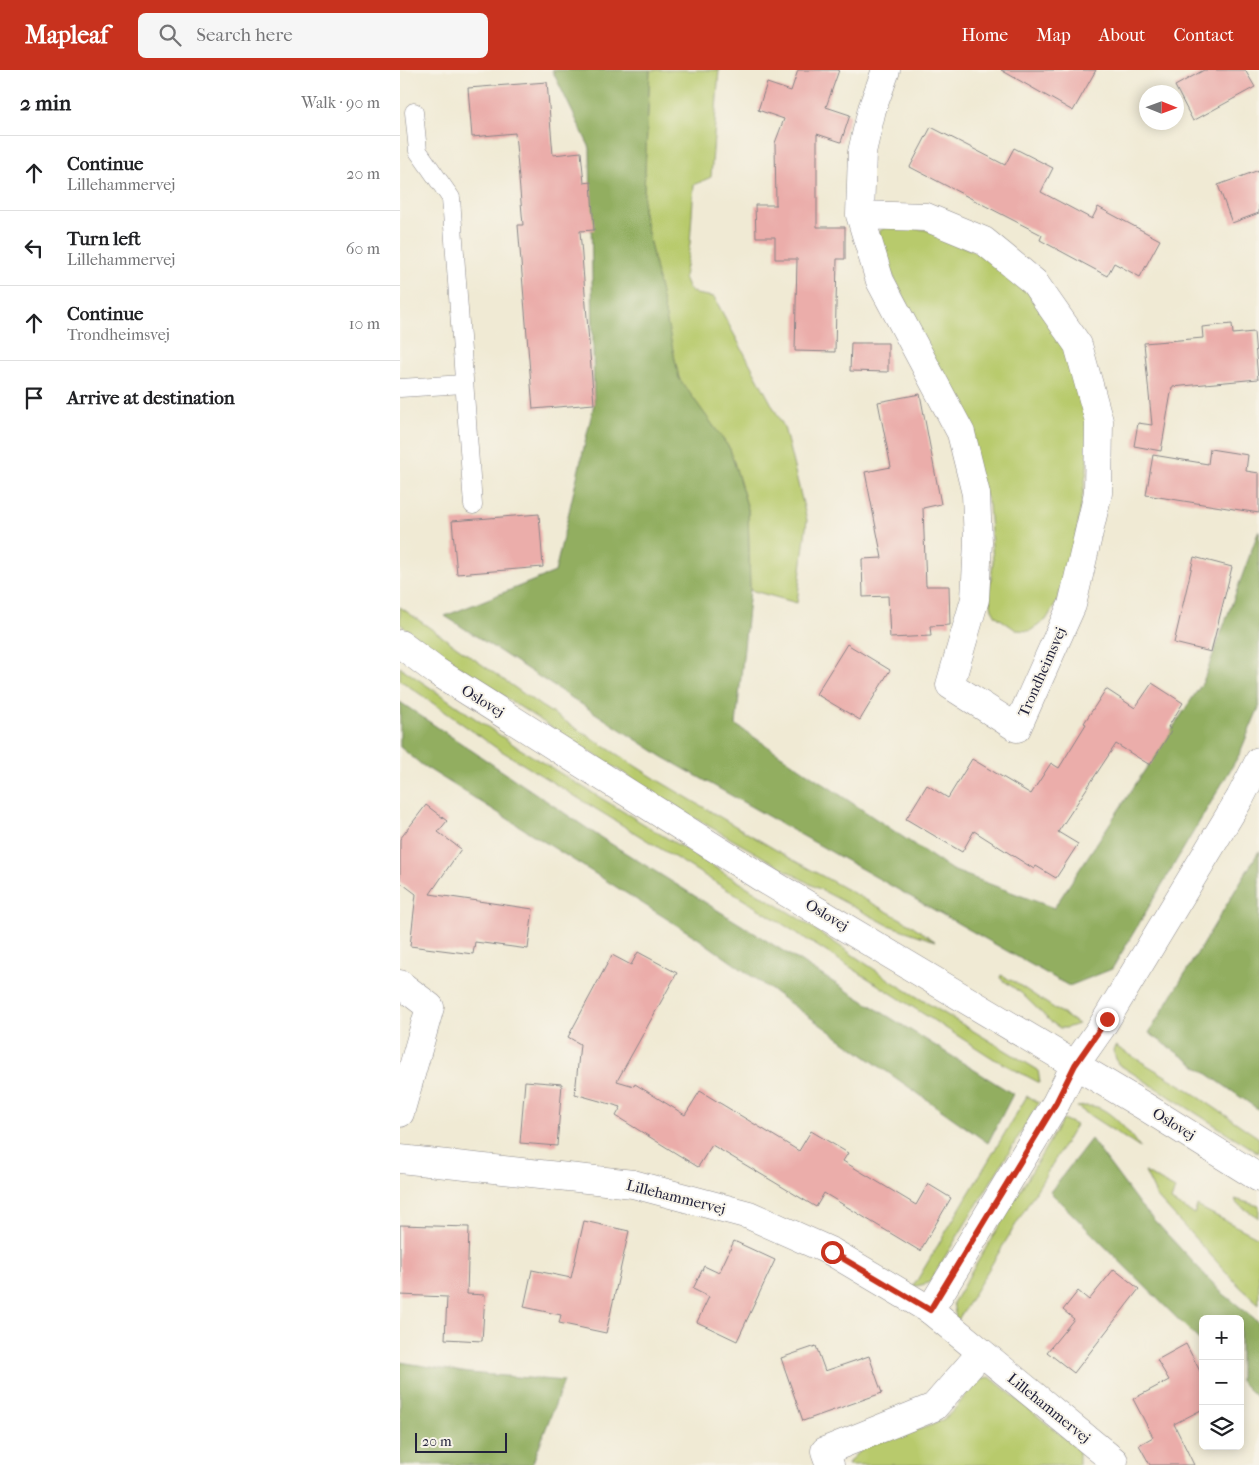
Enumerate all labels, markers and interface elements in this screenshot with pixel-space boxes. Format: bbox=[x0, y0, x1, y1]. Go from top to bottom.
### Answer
search box bbox=[138, 13, 488, 58]
text: Mapleaf bbox=[25, 21, 108, 49]
icon: search bbox=[156, 21, 184, 49]
text: Search here bbox=[196, 24, 293, 46]
text: Home bbox=[961, 25, 1008, 46]
text: Map bbox=[1036, 25, 1071, 46]
text: About bbox=[1099, 25, 1145, 46]
text: Contact bbox=[1173, 25, 1234, 46]
north arrow bbox=[1139, 85, 1184, 130]
text: 2 min bbox=[20, 91, 71, 115]
text: Walk · 90 m bbox=[301, 93, 380, 112]
text: Continue bbox=[67, 153, 143, 175]
icon: ahead bbox=[20, 159, 48, 187]
text: 20 m bbox=[346, 164, 380, 183]
text: Lillehammervej bbox=[67, 175, 175, 194]
text: Turn left bbox=[67, 228, 141, 250]
icon: left bbox=[20, 234, 48, 262]
text: 60 m bbox=[346, 239, 380, 258]
text: Lillehammervej bbox=[67, 250, 175, 269]
text: Continue bbox=[67, 303, 143, 325]
icon: ahead bbox=[20, 309, 48, 337]
text: 10 m bbox=[349, 314, 380, 333]
text: Trondheimsvej bbox=[67, 325, 170, 344]
icon: arrive bbox=[20, 384, 48, 412]
text: Arrive at destination bbox=[67, 387, 235, 409]
street label: Trondheimsvej bbox=[1014, 624, 1070, 720]
street label: Oslovej bbox=[458, 681, 508, 721]
street label: Oslovej bbox=[802, 895, 852, 935]
route end bbox=[1096, 1008, 1119, 1031]
street label: Oslovej bbox=[1149, 1104, 1199, 1144]
street label: Lillehammervej bbox=[625, 1176, 727, 1218]
route start bbox=[821, 1241, 844, 1264]
map controls bbox=[1199, 1315, 1244, 1450]
button: + bbox=[1199, 1315, 1244, 1360]
button: − bbox=[1199, 1360, 1244, 1405]
street label: Lillehammervej bbox=[1004, 1369, 1094, 1447]
button: layers bbox=[1199, 1405, 1244, 1450]
scale bar bbox=[415, 1430, 508, 1453]
text: 20 m bbox=[422, 1433, 452, 1450]

